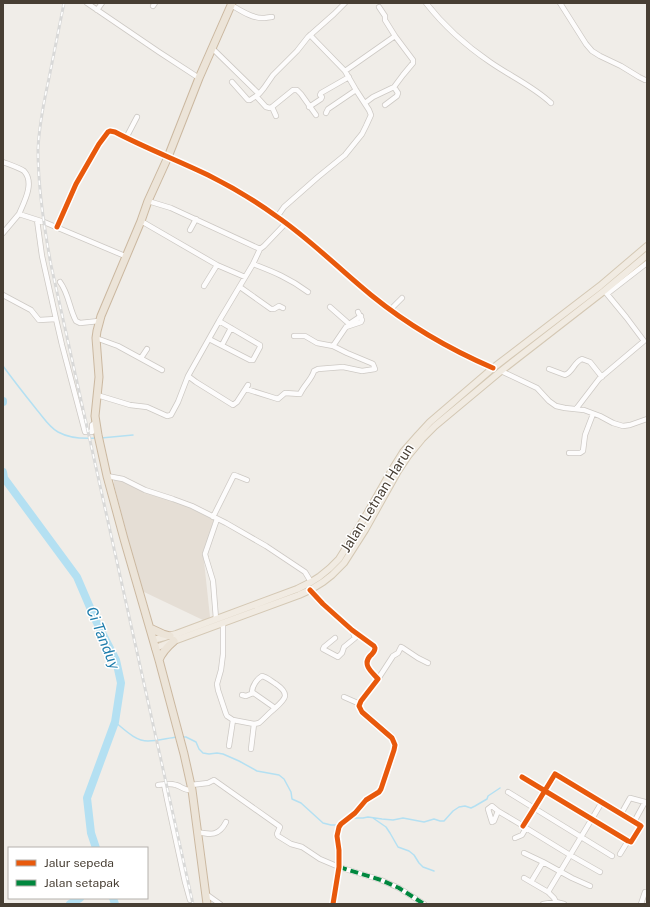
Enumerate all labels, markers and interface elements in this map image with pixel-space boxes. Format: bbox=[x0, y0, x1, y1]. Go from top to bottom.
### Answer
street label: Jalan Letnan Harun bbox=[337, 441, 417, 555]
water label: Ci Tanduy bbox=[83, 604, 124, 672]
legend bbox=[8, 847, 148, 899]
text: Jalur sepeda bbox=[44, 856, 114, 870]
text: Jalan setapak bbox=[44, 876, 120, 890]

